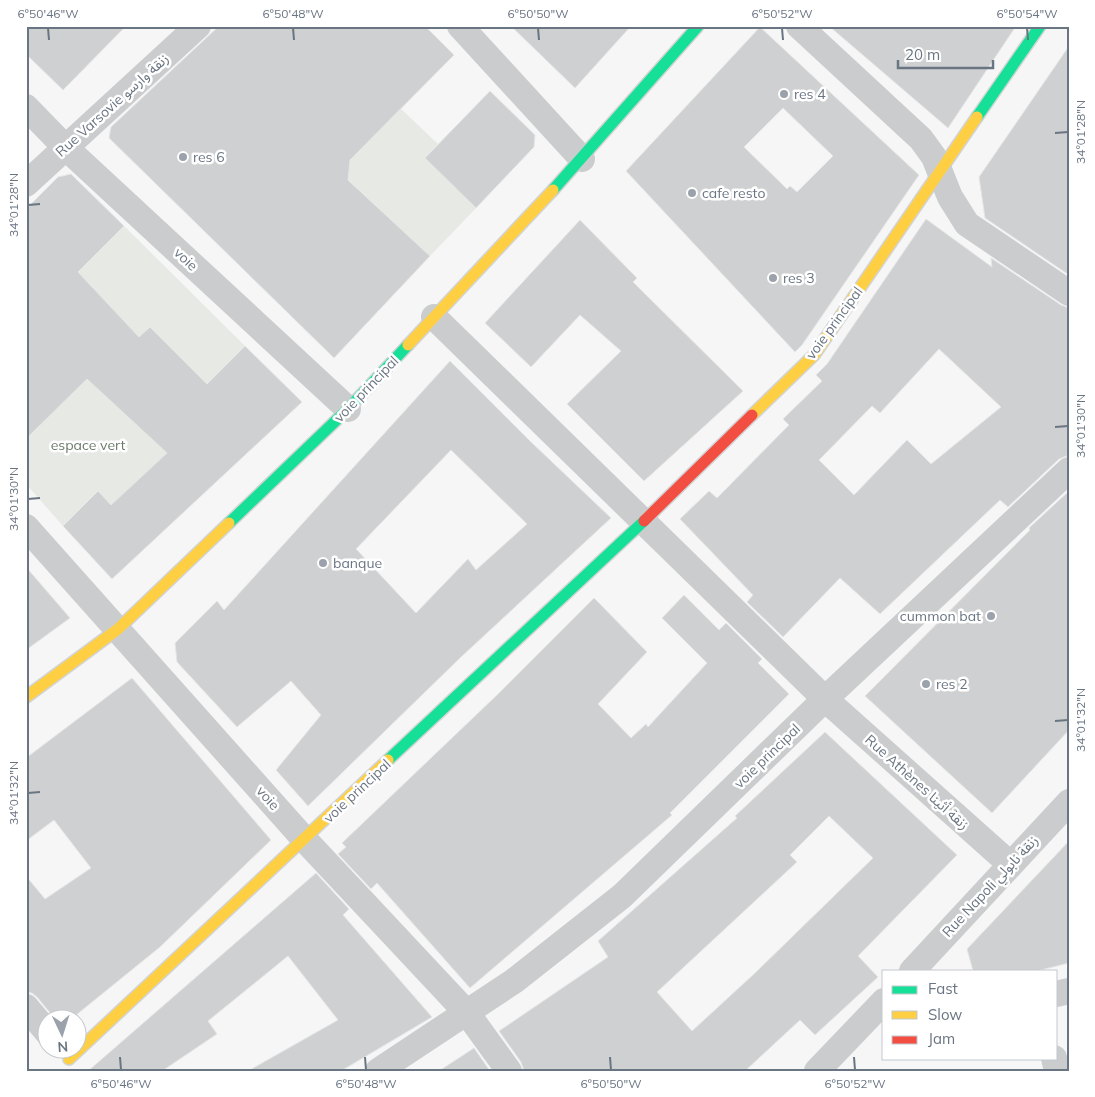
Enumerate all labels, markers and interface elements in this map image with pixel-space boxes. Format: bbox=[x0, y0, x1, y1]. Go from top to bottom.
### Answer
text: 6°50'46"W bbox=[17, 6, 79, 21]
text: 6°50'48"W bbox=[262, 6, 324, 21]
text: 6°50'50"W bbox=[507, 6, 569, 21]
text: 6°50'52"W bbox=[751, 6, 813, 21]
text: 6°50'54"W bbox=[996, 6, 1058, 21]
scale bar bbox=[898, 38, 992, 70]
text: 20 m bbox=[905, 45, 940, 64]
street label: Rue Varsovie زنقة وارسو bbox=[52, 49, 172, 161]
place label: res 4 bbox=[794, 85, 826, 103]
marker: res 4 bbox=[778, 88, 790, 100]
text: 34°01'28"N bbox=[1073, 100, 1088, 164]
place label: res 6 bbox=[193, 148, 225, 166]
marker: res 6 bbox=[177, 151, 189, 163]
text: 34°01'28"N bbox=[6, 173, 21, 237]
place label: cafe resto bbox=[702, 184, 765, 202]
marker: cafe resto bbox=[686, 187, 698, 199]
street label: voie bbox=[170, 243, 202, 275]
place label: res 3 bbox=[783, 269, 815, 287]
marker: res 3 bbox=[767, 272, 779, 284]
street label: voie principal bbox=[802, 283, 866, 363]
street label: voie principal bbox=[330, 352, 402, 426]
text: 34°01'30"N bbox=[1073, 394, 1088, 458]
park label: espace vert bbox=[51, 436, 125, 454]
text: 34°01'30"N bbox=[6, 467, 21, 531]
place label: banque bbox=[333, 554, 382, 572]
marker: banque bbox=[317, 557, 329, 569]
place label: cummon bat bbox=[900, 607, 981, 625]
marker: cummon bat bbox=[985, 610, 997, 622]
place label: res 2 bbox=[936, 675, 968, 693]
marker: res 2 bbox=[920, 678, 932, 690]
text: 34°01'32"N bbox=[1073, 688, 1088, 752]
street label: voie principal bbox=[730, 720, 804, 792]
street label: Rue Athènes زنقة أثينا bbox=[861, 731, 973, 833]
street label: voie principal bbox=[320, 755, 394, 827]
text: 34°01'32"N bbox=[6, 761, 21, 825]
street label: voie bbox=[253, 782, 283, 814]
street label: Rue Napoli زنقة نابولي bbox=[938, 831, 1043, 942]
legend bbox=[882, 970, 1058, 1060]
text: Fast bbox=[928, 979, 958, 998]
text: Slow bbox=[928, 1005, 962, 1024]
north arrow bbox=[38, 1010, 88, 1060]
text: Jam bbox=[928, 1029, 955, 1048]
text: N bbox=[57, 1038, 69, 1056]
text: 6°50'46"W bbox=[90, 1076, 152, 1091]
text: 6°50'48"W bbox=[335, 1076, 397, 1091]
text: 6°50'50"W bbox=[580, 1076, 642, 1091]
text: 6°50'52"W bbox=[824, 1076, 886, 1091]

